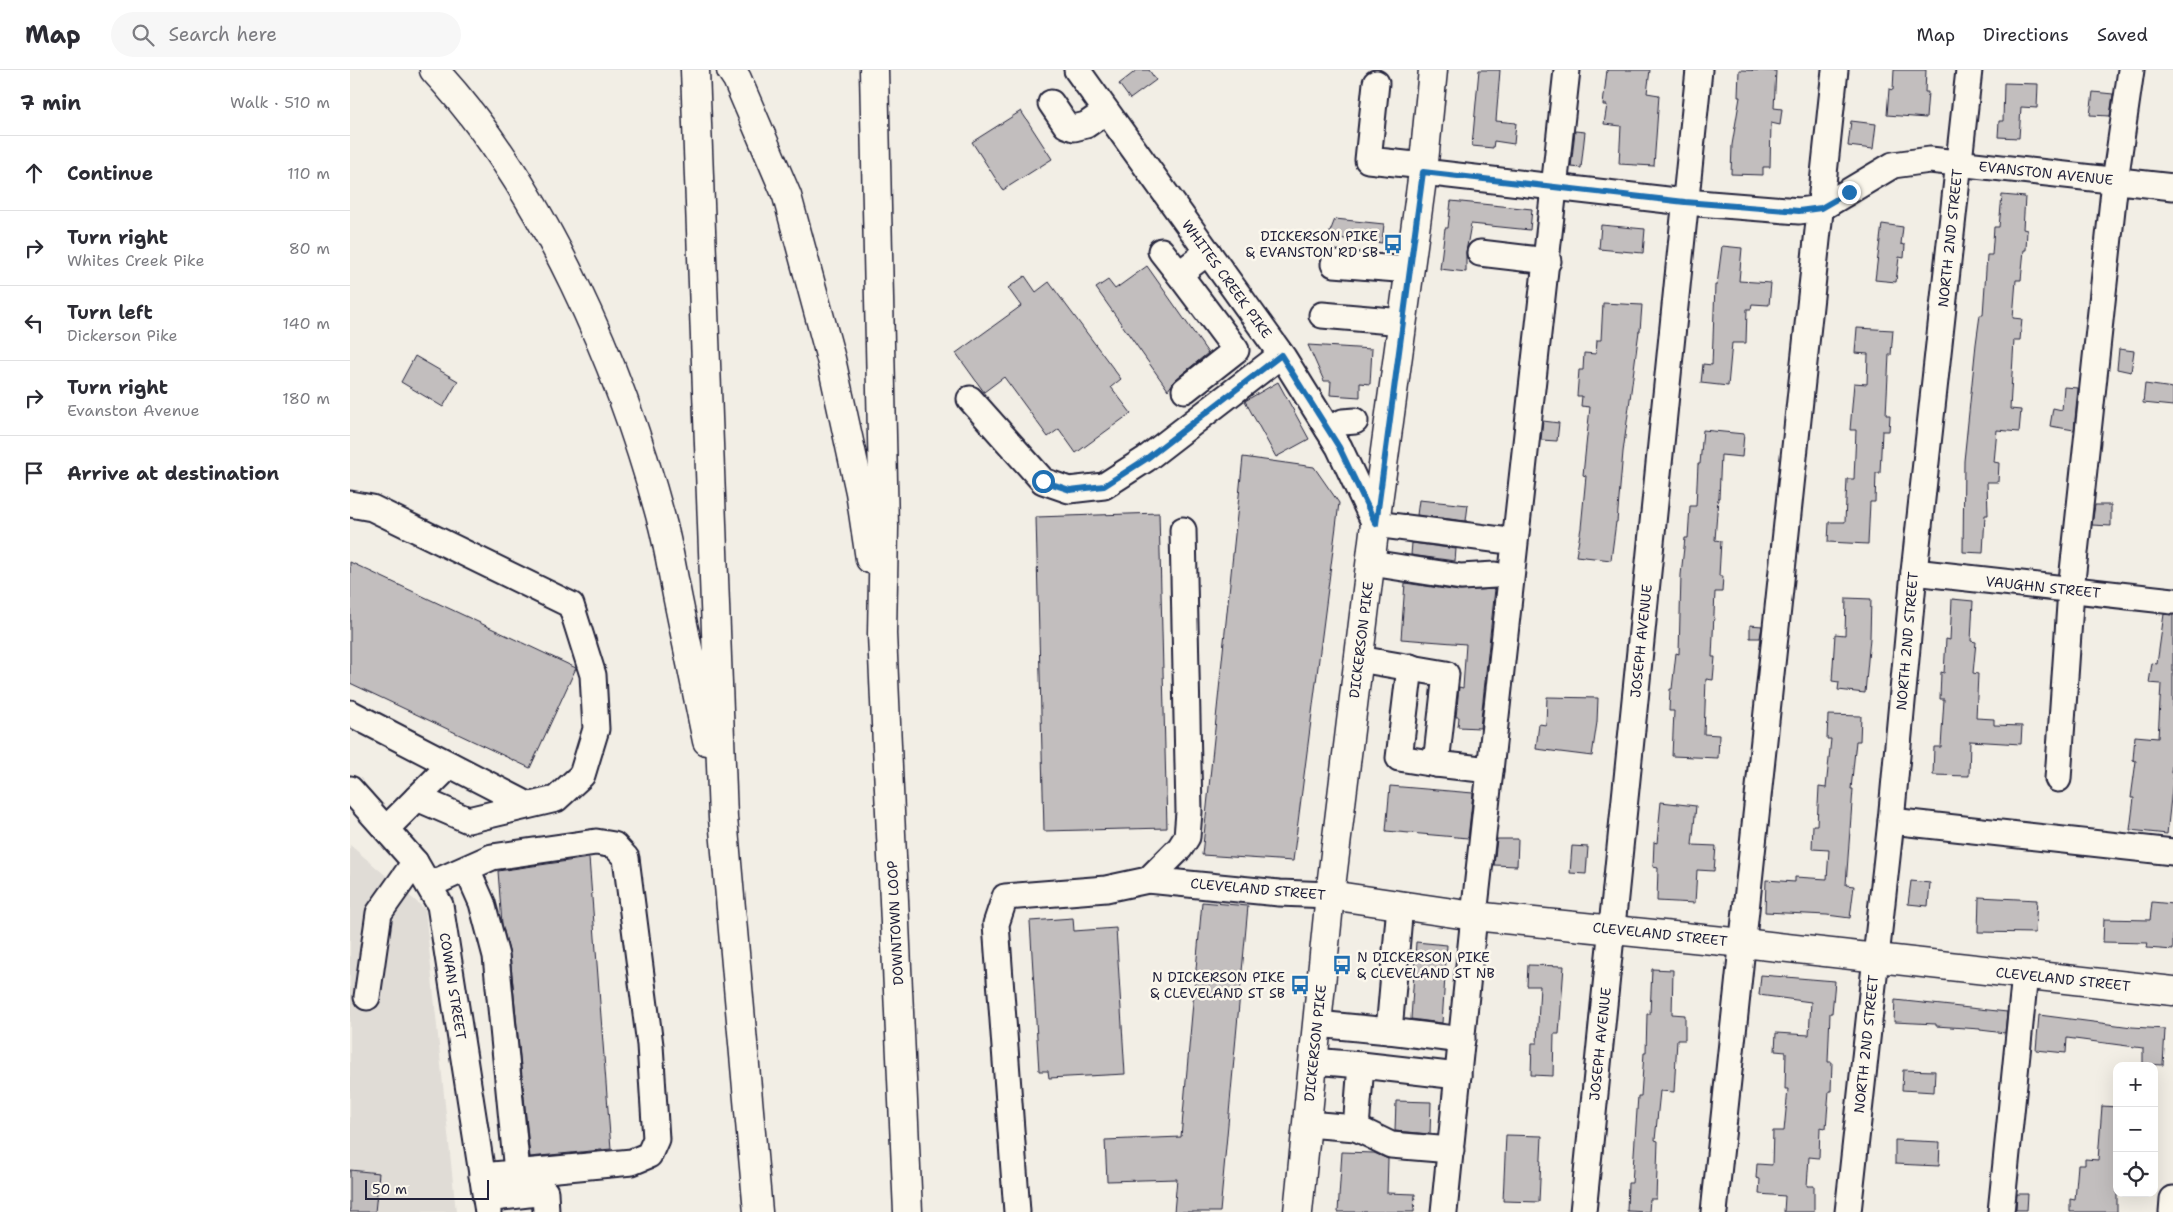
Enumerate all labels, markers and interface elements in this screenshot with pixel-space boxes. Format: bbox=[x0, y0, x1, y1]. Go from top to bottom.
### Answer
search box bbox=[111, 12, 461, 57]
text: Map bbox=[25, 19, 81, 51]
icon: search bbox=[129, 21, 157, 49]
text: Search here bbox=[169, 22, 277, 47]
text: Map bbox=[1917, 23, 1955, 47]
text: Directions bbox=[1983, 23, 2069, 47]
text: Saved bbox=[2097, 23, 2148, 47]
text: 7 min bbox=[20, 89, 81, 117]
text: Walk · 510 m bbox=[230, 92, 330, 113]
street label: EVANSTON AVENUE bbox=[1978, 157, 2114, 189]
icon: ahead bbox=[20, 159, 48, 187]
text: Continue bbox=[67, 161, 153, 186]
text: 110 m bbox=[287, 163, 330, 184]
street label: NORTH 2ND STREET bbox=[1934, 168, 1966, 308]
route end bbox=[1838, 181, 1861, 204]
street label: WHITES CREEK PIKE bbox=[1178, 216, 1276, 342]
text: Turn right bbox=[67, 225, 168, 250]
place label: DICKERSON PIKE & EVANSTON RD SB bbox=[1246, 227, 1378, 261]
bus stop icon: DICKERSON PIKE & EVANSTON RD SB bbox=[1382, 233, 1404, 255]
icon: right bbox=[20, 234, 48, 262]
text: 80 m bbox=[289, 238, 330, 259]
text: Whites Creek Pike bbox=[67, 250, 204, 271]
text: Turn left bbox=[67, 300, 153, 325]
icon: left bbox=[20, 309, 48, 337]
text: 140 m bbox=[283, 313, 330, 334]
text: Dickerson Pike bbox=[67, 325, 178, 346]
text: Turn right bbox=[67, 375, 168, 400]
icon: right bbox=[20, 384, 48, 412]
text: 180 m bbox=[282, 388, 330, 409]
text: Evanston Avenue bbox=[67, 400, 200, 421]
icon: arrive bbox=[20, 459, 48, 487]
text: Arrive at destination bbox=[67, 461, 279, 486]
route start bbox=[1032, 470, 1055, 493]
street label: NORTH 2ND STREET bbox=[1892, 571, 1922, 711]
street label: VAUGHN STREET bbox=[1984, 572, 2102, 602]
street label: DICKERSON PIKE bbox=[1345, 580, 1377, 699]
street label: JOSEPH AVENUE bbox=[1626, 583, 1656, 699]
street label: DOWNTOWN LOOP bbox=[883, 860, 907, 986]
street label: CLEVELAND STREET bbox=[1190, 874, 1327, 904]
street label: CLEVELAND STREET bbox=[1592, 918, 1729, 950]
street label: COWAN STREET bbox=[436, 931, 470, 1041]
place label: N DICKERSON PIKE & CLEVELAND ST NB bbox=[1357, 948, 1495, 982]
bus stop icon: N DICKERSON PIKE & CLEVELAND ST NB bbox=[1331, 954, 1353, 976]
street label: CLEVELAND STREET bbox=[1995, 963, 2132, 995]
place label: N DICKERSON PIKE & CLEVELAND ST SB bbox=[1150, 968, 1285, 1002]
bus stop icon: N DICKERSON PIKE & CLEVELAND ST SB bbox=[1289, 974, 1311, 996]
street label: NORTH 2ND STREET bbox=[1850, 974, 1882, 1114]
street label: DICKERSON PIKE bbox=[1300, 983, 1330, 1102]
street label: JOSEPH AVENUE bbox=[1585, 986, 1615, 1102]
map controls bbox=[2113, 1062, 2158, 1197]
button: + bbox=[2113, 1062, 2158, 1107]
button: − bbox=[2113, 1107, 2158, 1152]
button: locate bbox=[2113, 1152, 2158, 1197]
scale bar bbox=[365, 1177, 489, 1200]
text: 50 m bbox=[372, 1180, 407, 1198]

